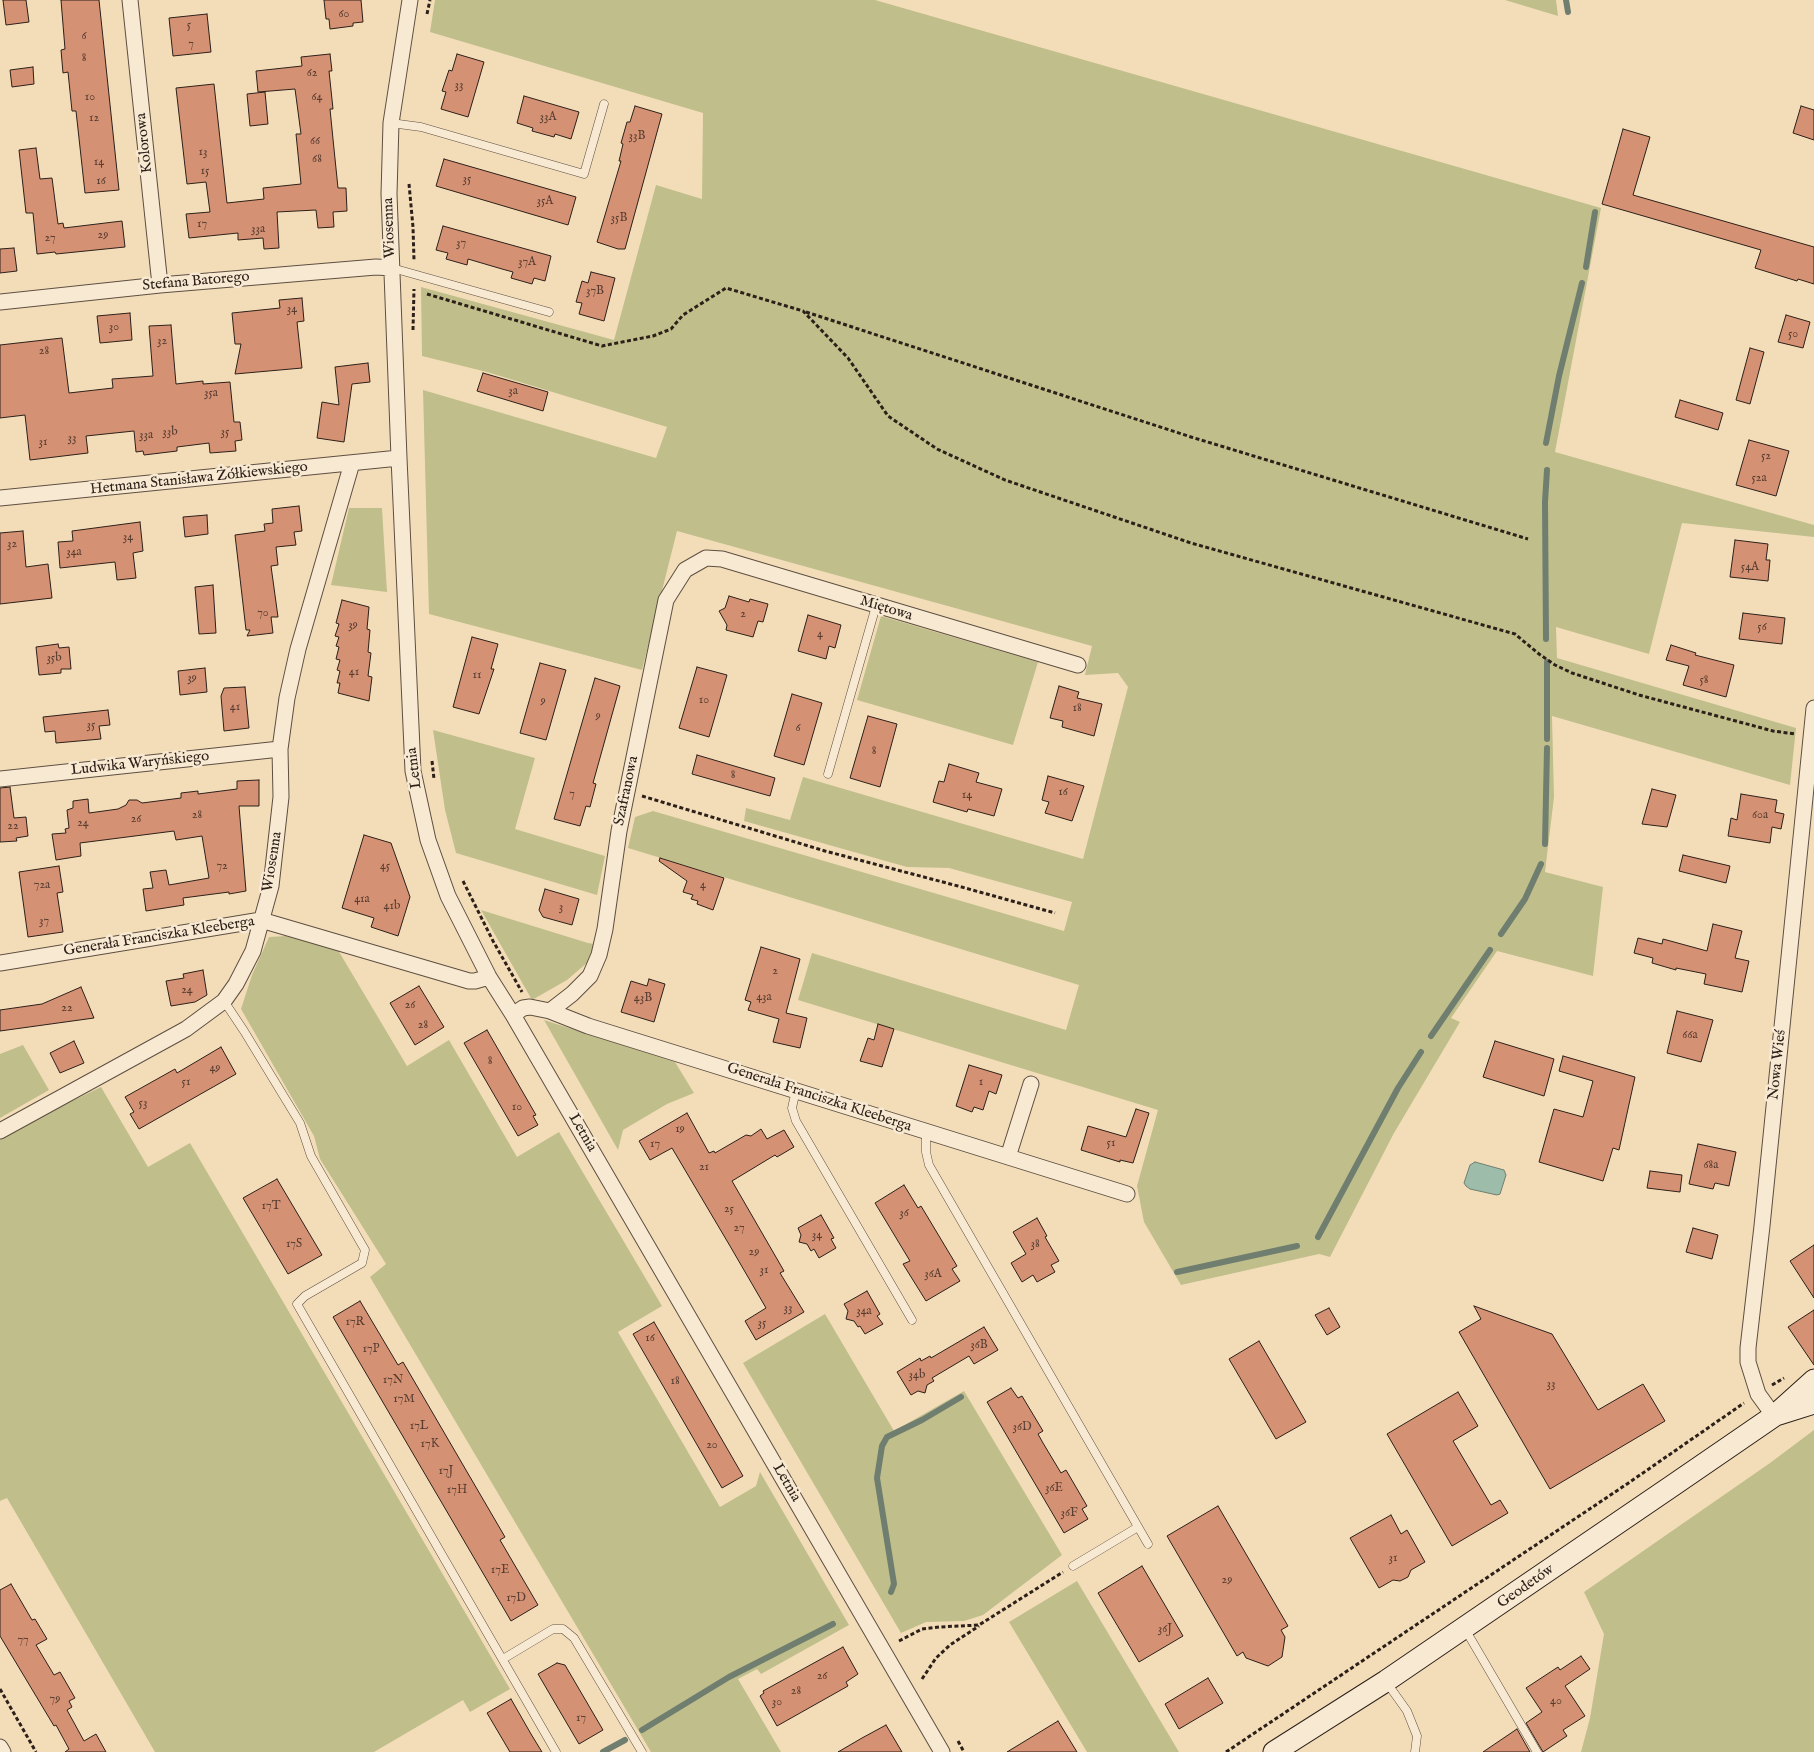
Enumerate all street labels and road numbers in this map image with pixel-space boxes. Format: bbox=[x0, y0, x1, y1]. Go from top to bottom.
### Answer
street label: Kolorowa bbox=[133, 112, 157, 174]
street label: Wiosenna bbox=[380, 197, 400, 259]
street label: Stefana Batorego bbox=[142, 268, 250, 296]
street label: Hetmana Stanisława Żółkiewskiego bbox=[89, 459, 309, 499]
street label: Miętowa bbox=[857, 592, 915, 626]
street label: Letnia bbox=[404, 746, 426, 790]
street label: Ludwika Waryńskiego bbox=[70, 748, 210, 780]
street label: Szafranowa bbox=[611, 755, 643, 827]
street label: Wiosenna bbox=[259, 830, 287, 894]
street label: Generała Franciszka Kleeberga bbox=[62, 913, 256, 961]
street label: Nowa Wieś bbox=[1765, 1029, 1791, 1101]
street label: Generała Franciszka Kleeberga bbox=[724, 1060, 914, 1136]
street label: Letnia bbox=[564, 1111, 600, 1155]
street label: Letnia bbox=[768, 1461, 804, 1505]
street label: Geodetów bbox=[1494, 1561, 1558, 1613]

